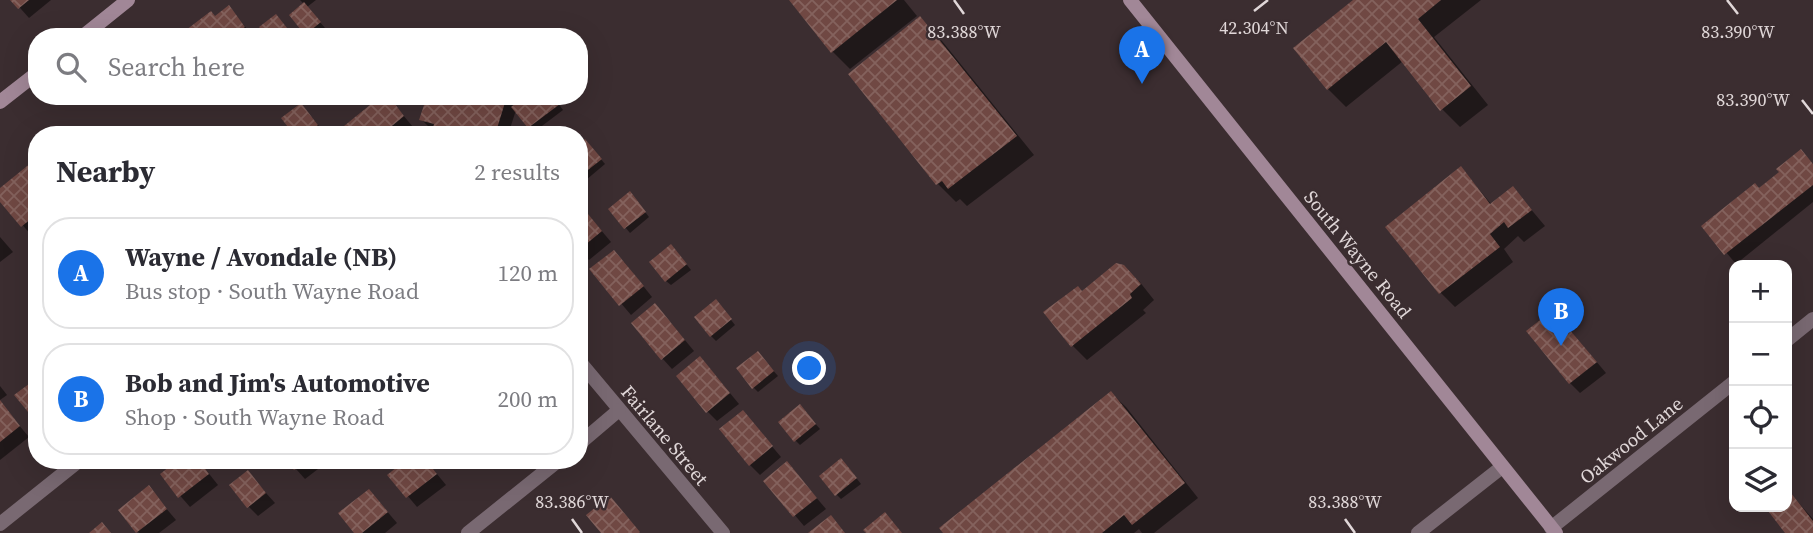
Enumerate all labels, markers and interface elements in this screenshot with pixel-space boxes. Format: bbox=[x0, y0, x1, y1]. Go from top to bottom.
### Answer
text: 42.304°N bbox=[1219, 15, 1289, 40]
text: 83.388°W bbox=[927, 19, 1001, 44]
text: 83.390°W bbox=[1701, 19, 1775, 44]
pin: A bbox=[1119, 26, 1165, 84]
search box bbox=[28, 28, 588, 105]
icon: search bbox=[52, 48, 90, 86]
text: Search here bbox=[108, 49, 245, 85]
text: 83.390°W bbox=[1716, 87, 1790, 112]
text: Nearby bbox=[56, 151, 155, 192]
text: 2 results bbox=[474, 156, 560, 188]
street label: South Wayne Road bbox=[1298, 185, 1418, 323]
text: Wayne / Avondale (NB) bbox=[125, 239, 397, 275]
text: A bbox=[73, 257, 89, 289]
text: 120 m bbox=[497, 257, 558, 289]
map controls bbox=[1729, 260, 1792, 512]
button: + bbox=[1729, 260, 1792, 323]
text: Bus stop · South Wayne Road bbox=[125, 275, 419, 307]
pin: B bbox=[1538, 288, 1584, 346]
button: − bbox=[1729, 323, 1792, 386]
your location bbox=[792, 351, 826, 385]
text: Bob and Jim's Automotive bbox=[125, 365, 430, 401]
street label: Fairlane Street bbox=[615, 379, 715, 491]
text: B bbox=[74, 383, 88, 415]
text: 200 m bbox=[497, 383, 558, 415]
button: locate bbox=[1729, 386, 1792, 449]
street label: Oakwood Lane bbox=[1574, 390, 1688, 490]
text: Shop · South Wayne Road bbox=[125, 401, 384, 433]
button: layers bbox=[1729, 449, 1792, 512]
text: 83.386°W bbox=[535, 489, 609, 514]
text: 83.388°W bbox=[1308, 489, 1382, 514]

